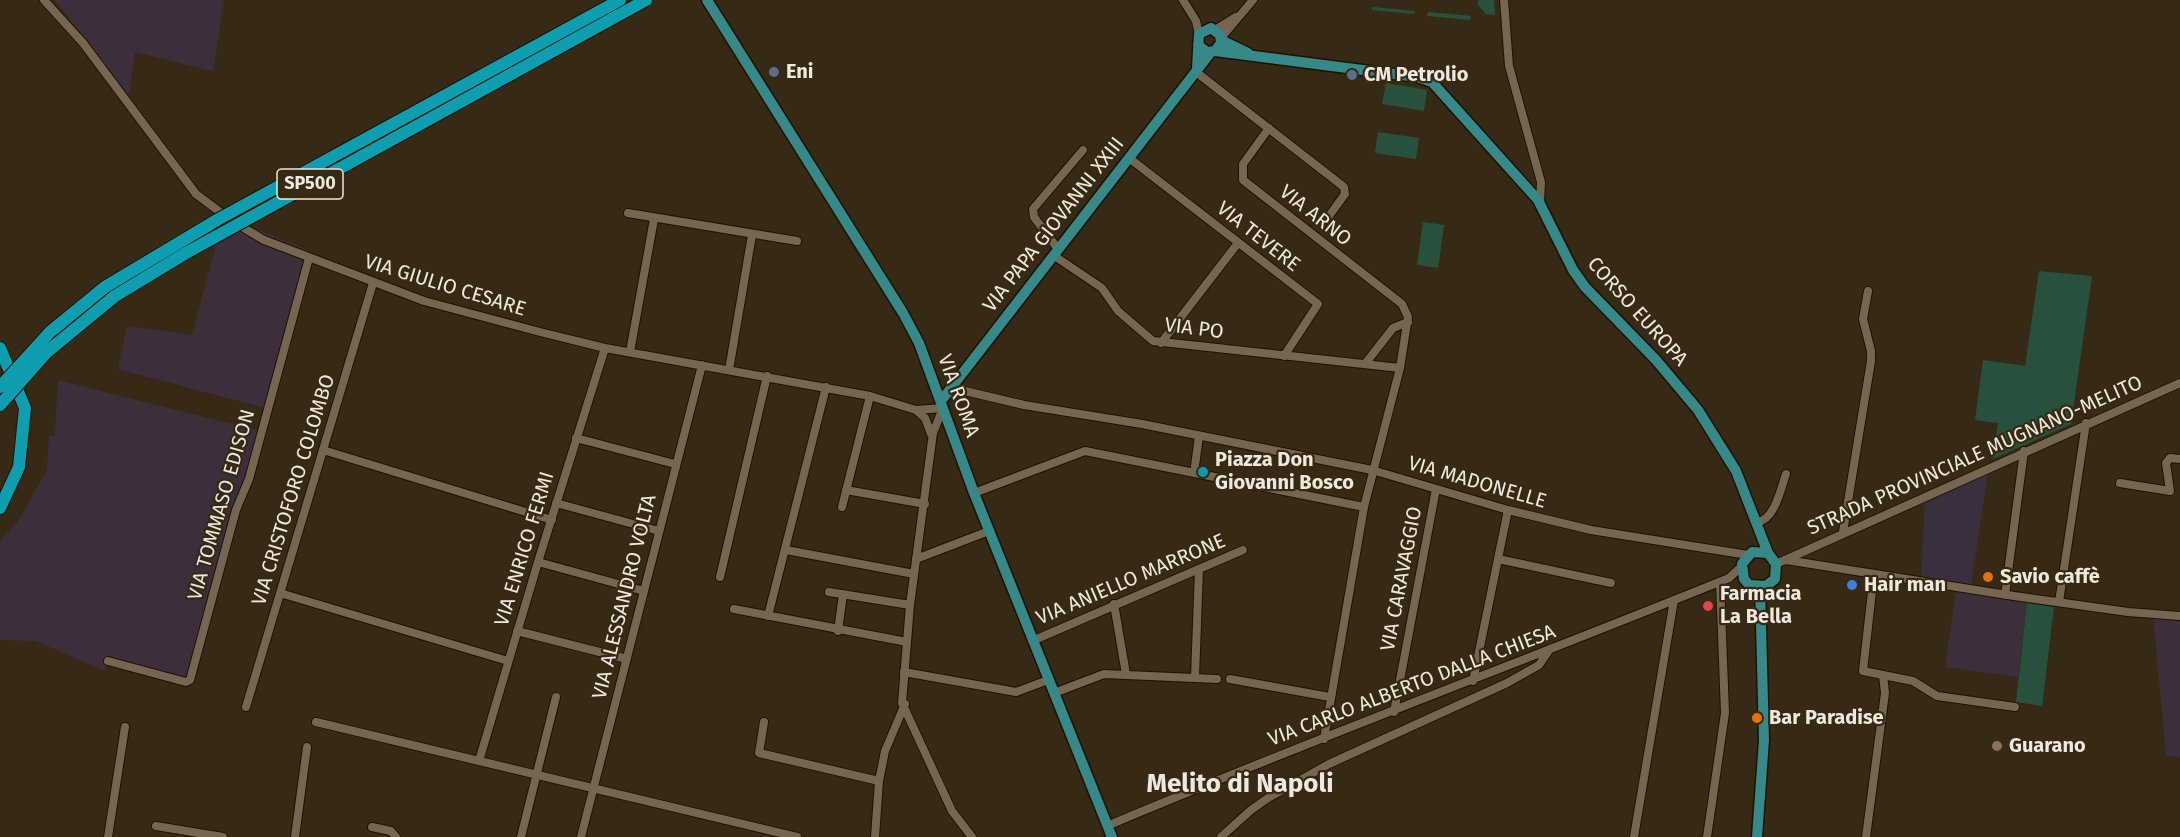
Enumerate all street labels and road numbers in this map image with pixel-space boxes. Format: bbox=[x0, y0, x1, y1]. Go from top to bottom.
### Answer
street label: VIA PAPA GIOVANNI XXIII bbox=[978, 133, 1130, 317]
road number: SP500 bbox=[277, 169, 343, 199]
street label: VIA ARNO bbox=[1274, 180, 1356, 252]
street label: VIA TEVERE bbox=[1211, 197, 1305, 277]
street label: VIA GIULIO CESARE bbox=[361, 250, 529, 322]
street label: CORSO EUROPA bbox=[1582, 253, 1692, 371]
street label: VIA PO bbox=[1163, 313, 1225, 345]
street label: VIA ROMA bbox=[932, 351, 984, 441]
street label: STRADA PROVINCIALE MUGNANO-MELITO bbox=[1804, 371, 2146, 541]
street label: VIA CRISTOFORO COLOMBO bbox=[247, 372, 341, 608]
street label: VIA TOMMASO EDISON bbox=[183, 407, 261, 603]
street label: VIA MADONELLE bbox=[1405, 452, 1549, 514]
street label: VIA ENRICO FERMI bbox=[490, 469, 560, 629]
street label: VIA ALESSANDRO VOLTA bbox=[588, 492, 662, 702]
street label: VIA CARAVAGGIO bbox=[1376, 505, 1428, 653]
street label: VIA ANIELLO MARRONE bbox=[1033, 529, 1229, 631]
street label: VIA CARLO ALBERTO DALLA CHIESA bbox=[1265, 620, 1559, 752]

